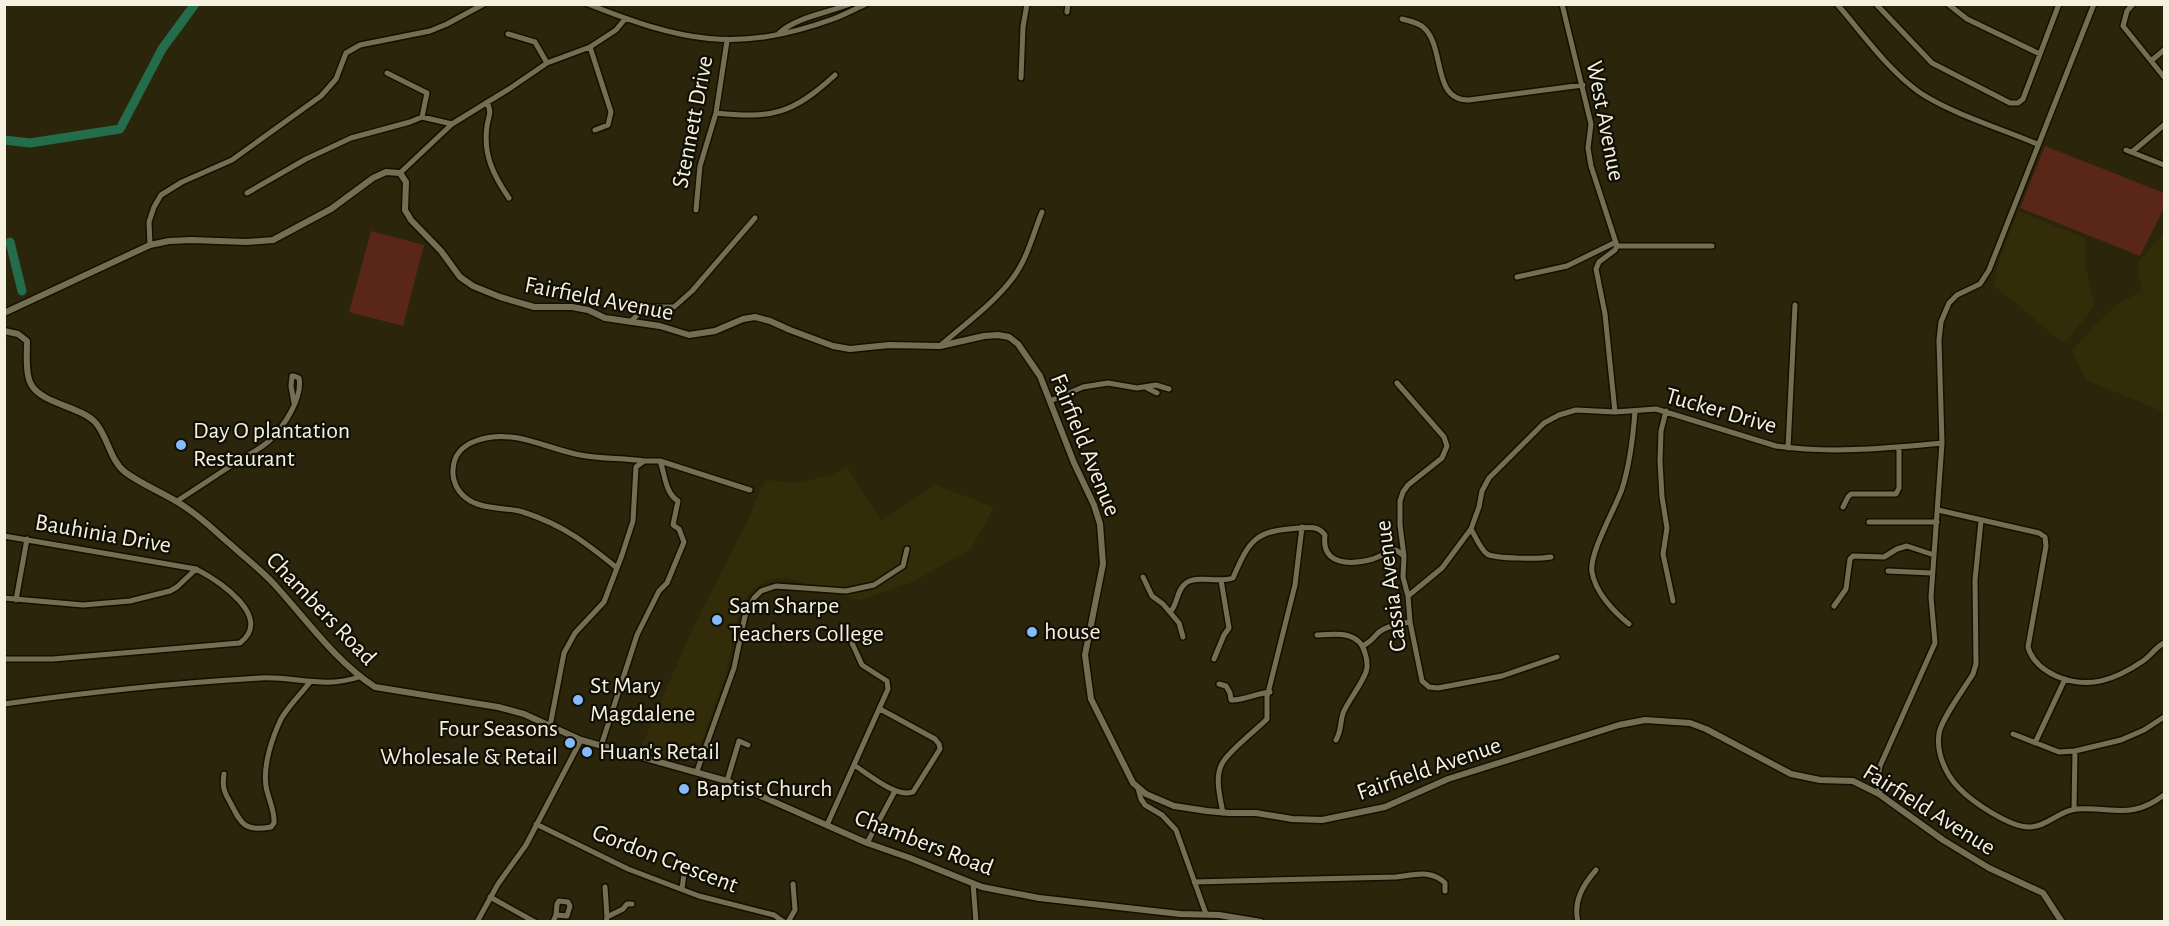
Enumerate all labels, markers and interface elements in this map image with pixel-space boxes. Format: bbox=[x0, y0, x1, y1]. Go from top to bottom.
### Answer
street label: Stennett Drive bbox=[668, 54, 718, 190]
street label: West Avenue bbox=[1582, 59, 1628, 183]
street label: Fairfield Avenue bbox=[523, 273, 675, 325]
street label: Fairfield Avenue bbox=[1046, 370, 1124, 520]
street label: Tucker Drive bbox=[1663, 384, 1779, 438]
place label: Day O plantation Restaurant bbox=[193, 419, 350, 471]
marker: Day O plantation Restaurant bbox=[174, 438, 188, 452]
street label: Bauhinia Drive bbox=[33, 510, 173, 558]
street label: Cassia Avenue bbox=[1371, 519, 1411, 653]
street label: Chambers Road bbox=[261, 548, 381, 670]
place label: Sam Sharpe Teachers College bbox=[729, 594, 884, 646]
marker: Sam Sharpe Teachers College bbox=[710, 613, 724, 627]
place label: house bbox=[1044, 620, 1100, 644]
marker: house bbox=[1025, 625, 1039, 639]
place label: St Mary Magdalene bbox=[590, 674, 695, 726]
marker: St Mary Magdalene bbox=[571, 693, 585, 707]
place label: Four Seasons Wholesale & Retail bbox=[380, 717, 558, 769]
street label: Fairfield Avenue bbox=[1354, 733, 1504, 805]
marker: Four Seasons Wholesale & Retail bbox=[563, 736, 577, 750]
place label: Huan's Retail bbox=[599, 740, 720, 764]
marker: Huan's Retail bbox=[580, 745, 594, 759]
street label: Fairfield Avenue bbox=[1859, 760, 1999, 860]
place label: Baptist Church bbox=[696, 777, 833, 801]
marker: Baptist Church bbox=[677, 782, 691, 796]
street label: Chambers Road bbox=[851, 806, 997, 880]
street label: Gordon Crescent bbox=[589, 820, 741, 898]

